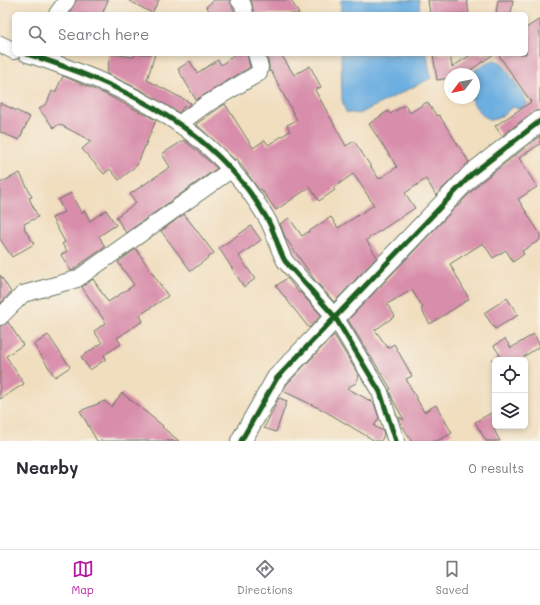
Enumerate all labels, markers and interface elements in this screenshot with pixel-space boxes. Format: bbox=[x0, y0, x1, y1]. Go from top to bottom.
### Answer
search box bbox=[12, 12, 528, 56]
icon: search bbox=[26, 23, 48, 45]
text: Search here bbox=[58, 24, 149, 44]
north arrow bbox=[444, 68, 480, 104]
map controls bbox=[492, 357, 528, 429]
button: locate bbox=[492, 357, 528, 393]
button: layers bbox=[492, 393, 528, 429]
text: Nearby bbox=[16, 456, 78, 478]
text: 0 results bbox=[469, 459, 524, 476]
tab: Map bbox=[72, 558, 94, 597]
tab: Directions bbox=[237, 558, 293, 597]
tab: Saved bbox=[436, 558, 468, 597]

